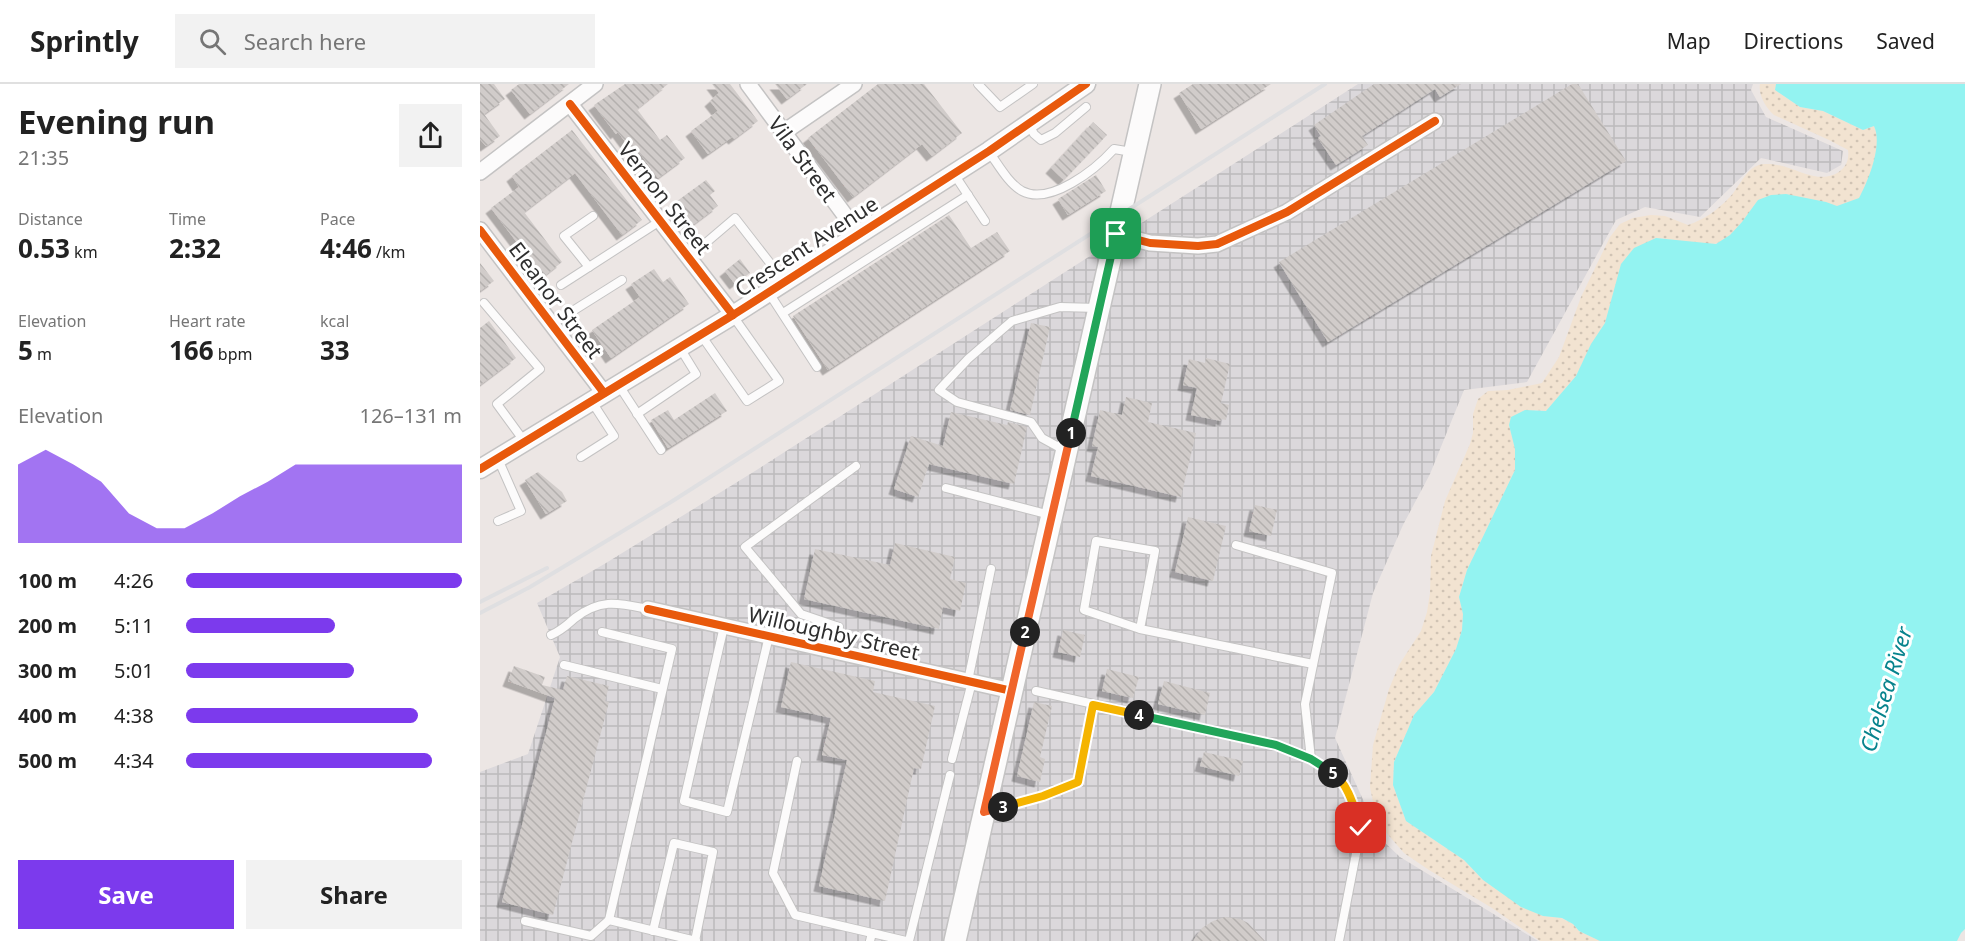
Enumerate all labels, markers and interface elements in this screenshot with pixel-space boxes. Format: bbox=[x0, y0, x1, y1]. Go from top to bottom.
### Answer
search box bbox=[175, 14, 595, 68]
text: Sprintly bbox=[30, 22, 139, 60]
icon: search bbox=[196, 25, 229, 58]
text: Search here bbox=[244, 26, 366, 56]
text: Map bbox=[1667, 27, 1711, 55]
text: Directions bbox=[1744, 27, 1843, 55]
text: Saved bbox=[1876, 27, 1935, 55]
text: Evening run bbox=[18, 99, 215, 144]
button: share bbox=[399, 104, 462, 167]
street label: Vila Street bbox=[762, 111, 844, 208]
street label: Vernon Street bbox=[612, 136, 718, 260]
text: 21:35 bbox=[18, 144, 69, 171]
street label: Crescent Avenue bbox=[729, 189, 883, 303]
text: Distance bbox=[18, 208, 83, 230]
text: Time bbox=[169, 208, 206, 230]
text: Pace bbox=[320, 208, 355, 230]
pin bbox=[1090, 208, 1141, 259]
icon: arrive bbox=[1099, 217, 1132, 250]
text: 0.53 bbox=[18, 230, 70, 266]
text: 2:32 bbox=[169, 230, 221, 266]
text: 4:46 bbox=[320, 230, 372, 266]
street label: Eleanor Street bbox=[503, 236, 609, 364]
text: km bbox=[70, 241, 98, 263]
text: /km bbox=[372, 241, 406, 263]
text: Elevation bbox=[18, 310, 86, 332]
text: Heart rate bbox=[169, 310, 245, 332]
text: kcal bbox=[320, 310, 349, 332]
text: 5 bbox=[18, 332, 33, 368]
text: 166 bbox=[169, 332, 214, 368]
text: 33 bbox=[320, 332, 350, 368]
text: m bbox=[33, 343, 52, 365]
text: bpm bbox=[214, 343, 252, 365]
text: Elevation bbox=[18, 402, 103, 429]
text: 126–131 m bbox=[359, 402, 462, 429]
pin: 1 bbox=[1056, 418, 1086, 448]
text: 1 bbox=[1066, 422, 1076, 444]
text: 100 m bbox=[18, 567, 77, 594]
text: 4:26 bbox=[114, 567, 154, 594]
street label: Willoughby Street bbox=[746, 600, 923, 666]
text: 200 m bbox=[18, 612, 77, 639]
text: 5:11 bbox=[114, 612, 154, 639]
pin: 2 bbox=[1010, 617, 1040, 647]
text: 2 bbox=[1020, 621, 1030, 643]
water label: Chelsea River bbox=[1852, 622, 1919, 755]
text: 300 m bbox=[18, 657, 77, 684]
text: 5:01 bbox=[114, 657, 154, 684]
pin: 4 bbox=[1124, 700, 1154, 730]
text: 400 m bbox=[18, 702, 77, 729]
text: 4:38 bbox=[114, 702, 154, 729]
text: 4 bbox=[1134, 704, 1144, 726]
text: 500 m bbox=[18, 747, 77, 774]
text: 4:34 bbox=[114, 747, 154, 774]
pin: 5 bbox=[1318, 758, 1348, 788]
text: 5 bbox=[1328, 762, 1338, 784]
pin: 3 bbox=[988, 792, 1018, 822]
text: 3 bbox=[998, 796, 1008, 818]
pin bbox=[1335, 802, 1386, 853]
icon: check bbox=[1344, 811, 1377, 844]
button: Save bbox=[18, 860, 234, 929]
button: Share bbox=[246, 860, 462, 929]

